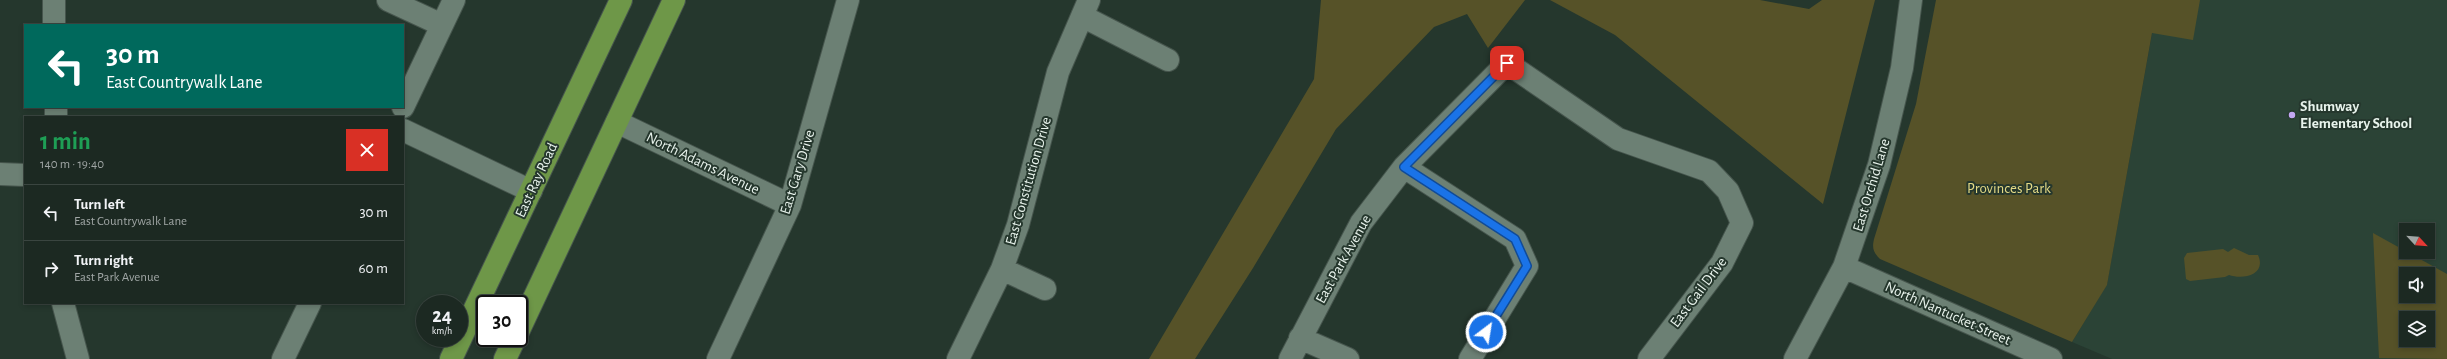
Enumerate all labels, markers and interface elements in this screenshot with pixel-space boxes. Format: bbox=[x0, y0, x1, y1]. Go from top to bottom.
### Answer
icon: left bbox=[40, 40, 92, 92]
text: 30 m bbox=[106, 41, 159, 69]
pin bbox=[1490, 46, 1524, 80]
icon: arrive bbox=[1496, 52, 1518, 74]
text: East Countrywalk Lane bbox=[106, 74, 263, 92]
place label: Shumway Elementary School bbox=[2300, 99, 2412, 131]
marker: Shumway Elementary School bbox=[2287, 110, 2297, 120]
street label: East Constitution Drive bbox=[1003, 115, 1054, 247]
street label: East Gary Drive bbox=[778, 128, 817, 216]
button: close bbox=[346, 129, 388, 171]
text: 1 min bbox=[40, 130, 91, 154]
street label: North Adams Avenue bbox=[644, 130, 762, 197]
street label: East Orchid Lane bbox=[1850, 137, 1893, 233]
street label: East Ray Road bbox=[513, 141, 560, 220]
text: 140 m · 19:40 bbox=[40, 158, 104, 171]
park label: Provinces Park bbox=[1967, 181, 2051, 196]
text: Turn left bbox=[74, 197, 125, 212]
icon: left bbox=[40, 202, 62, 224]
text: 30 m bbox=[359, 205, 388, 220]
street label: East Park Avenue bbox=[1313, 212, 1374, 306]
text: East Countrywalk Lane bbox=[74, 215, 187, 228]
north arrow bbox=[2399, 223, 2435, 259]
map controls bbox=[2399, 223, 2435, 347]
text: Turn right bbox=[74, 253, 133, 268]
street label: East Gail Drive bbox=[1667, 254, 1730, 330]
icon: right bbox=[40, 258, 62, 280]
text: 60 m bbox=[359, 261, 388, 276]
button: sound bbox=[2399, 267, 2435, 303]
text: East Park Avenue bbox=[74, 271, 160, 284]
street label: North Nantucket Street bbox=[1883, 279, 2013, 348]
speed limit sign: 30 bbox=[476, 295, 528, 347]
text: 24 bbox=[432, 306, 452, 326]
position arrow bbox=[1465, 311, 1507, 353]
button: layers bbox=[2399, 311, 2435, 347]
text: km/h bbox=[432, 326, 452, 336]

